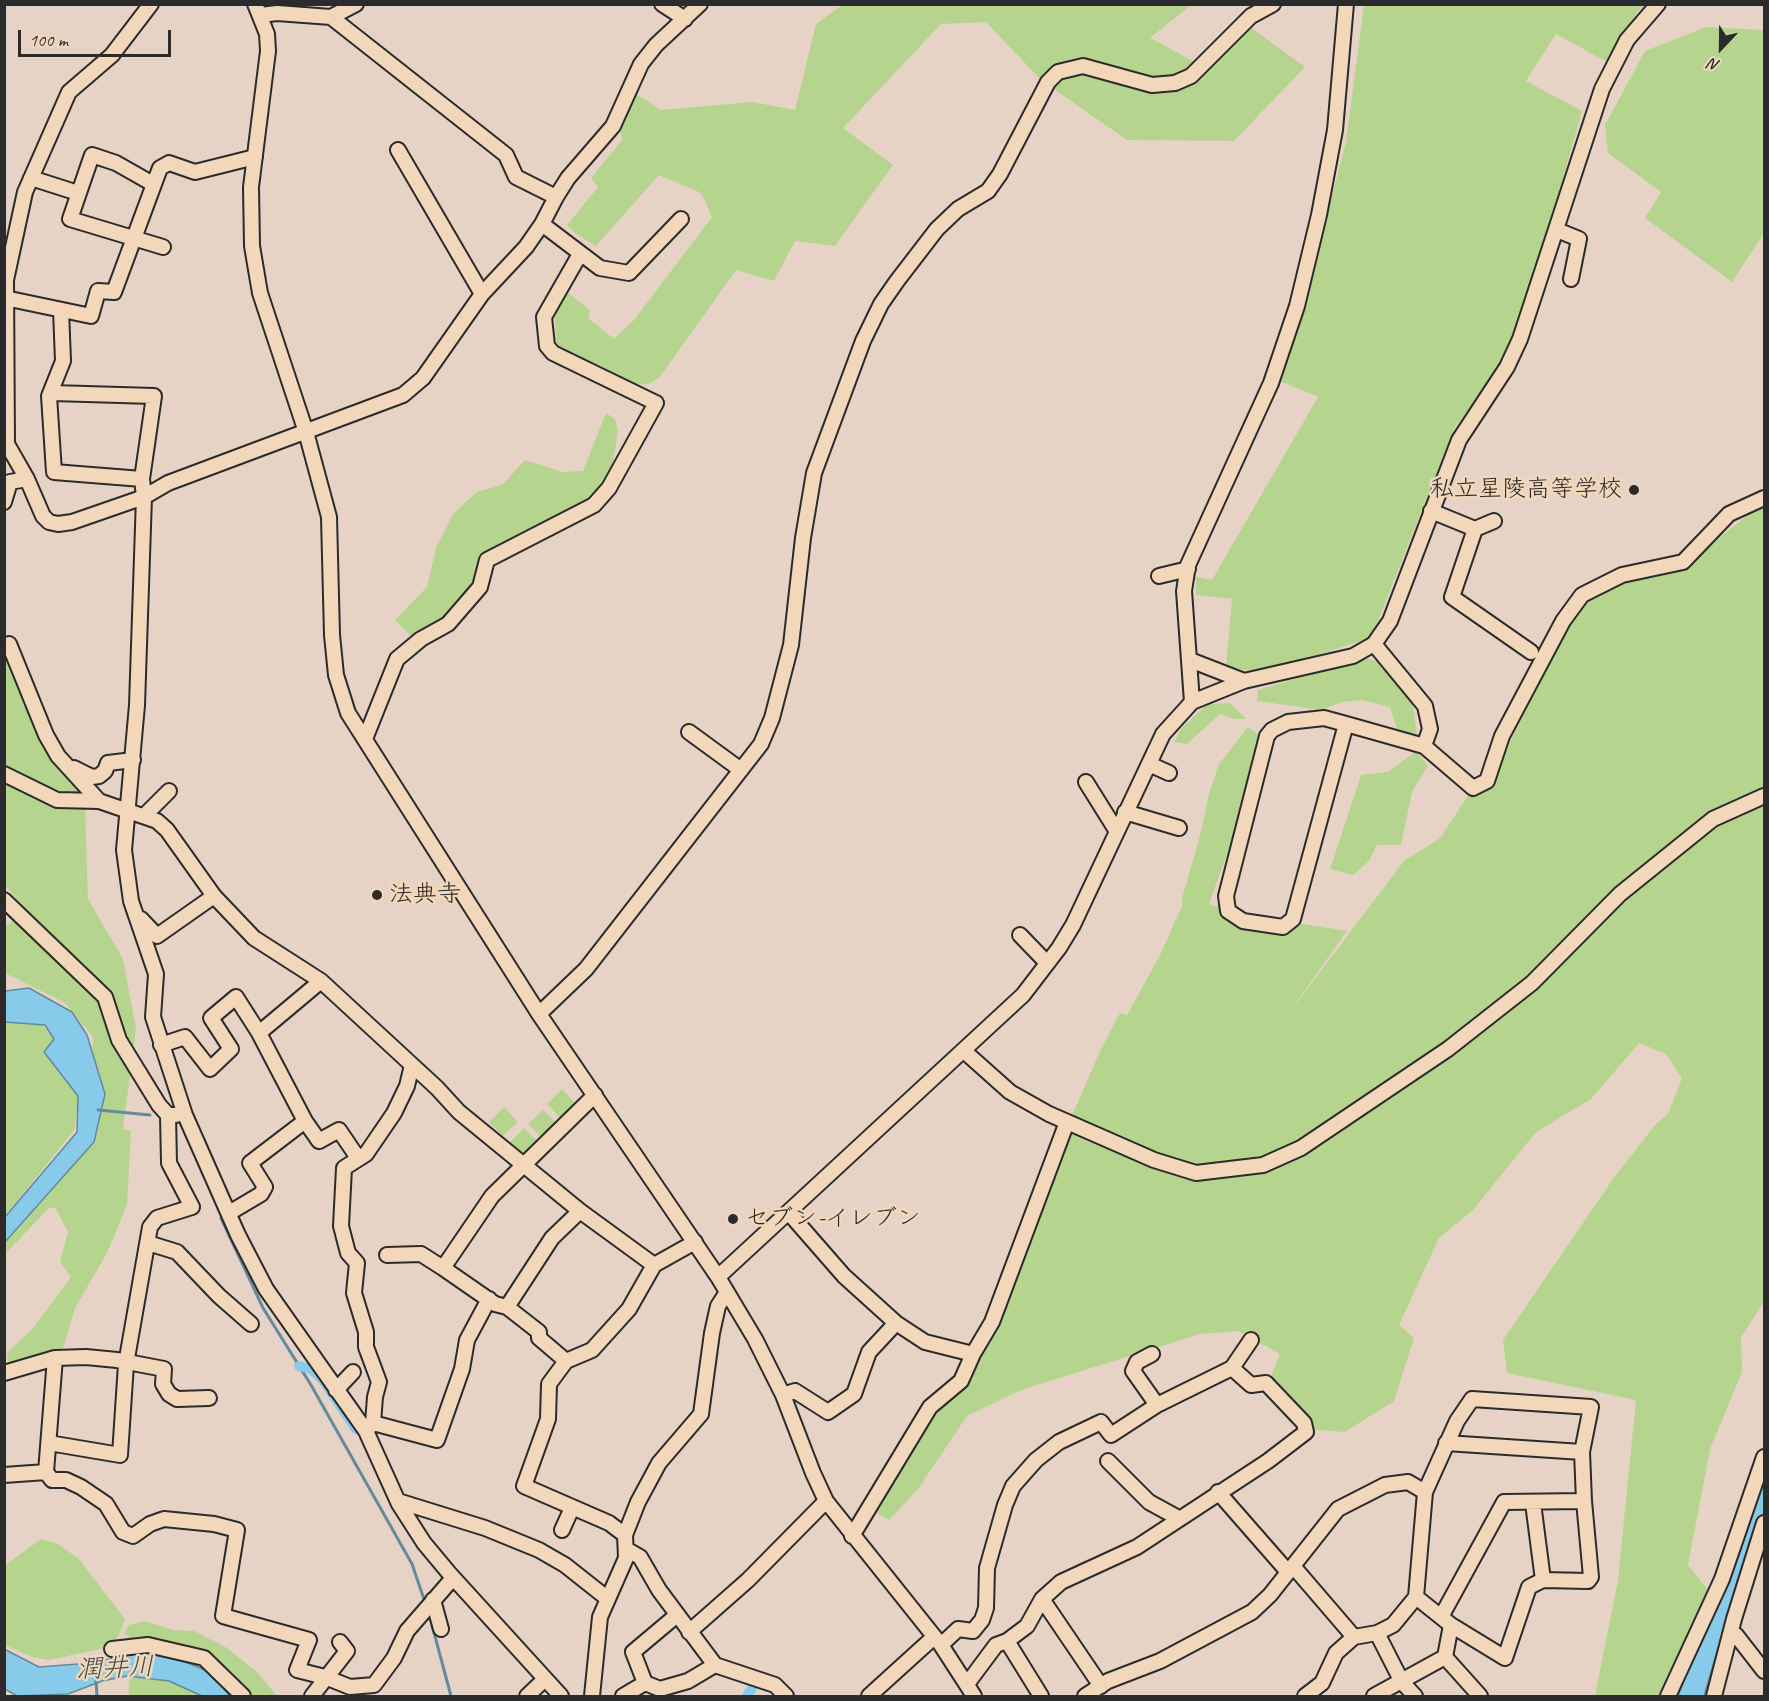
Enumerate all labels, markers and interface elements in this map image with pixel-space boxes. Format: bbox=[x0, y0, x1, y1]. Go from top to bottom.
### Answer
scale bar bbox=[21, 18, 174, 56]
north arrow bbox=[1691, 18, 1751, 78]
text: 100 m bbox=[29, 29, 68, 51]
text: N bbox=[1706, 54, 1723, 76]
place label: 私立星陵高等学校 bbox=[1430, 476, 1622, 504]
marker: 私立星陵高等学校 bbox=[1627, 483, 1641, 497]
place label: 法典寺 bbox=[389, 881, 461, 909]
marker: 法典寺 bbox=[370, 888, 384, 902]
place label: セブン-イレブン bbox=[745, 1205, 921, 1233]
marker: セブン-イレブン bbox=[726, 1212, 740, 1226]
water label: 潤井川 bbox=[75, 1652, 155, 1686]

